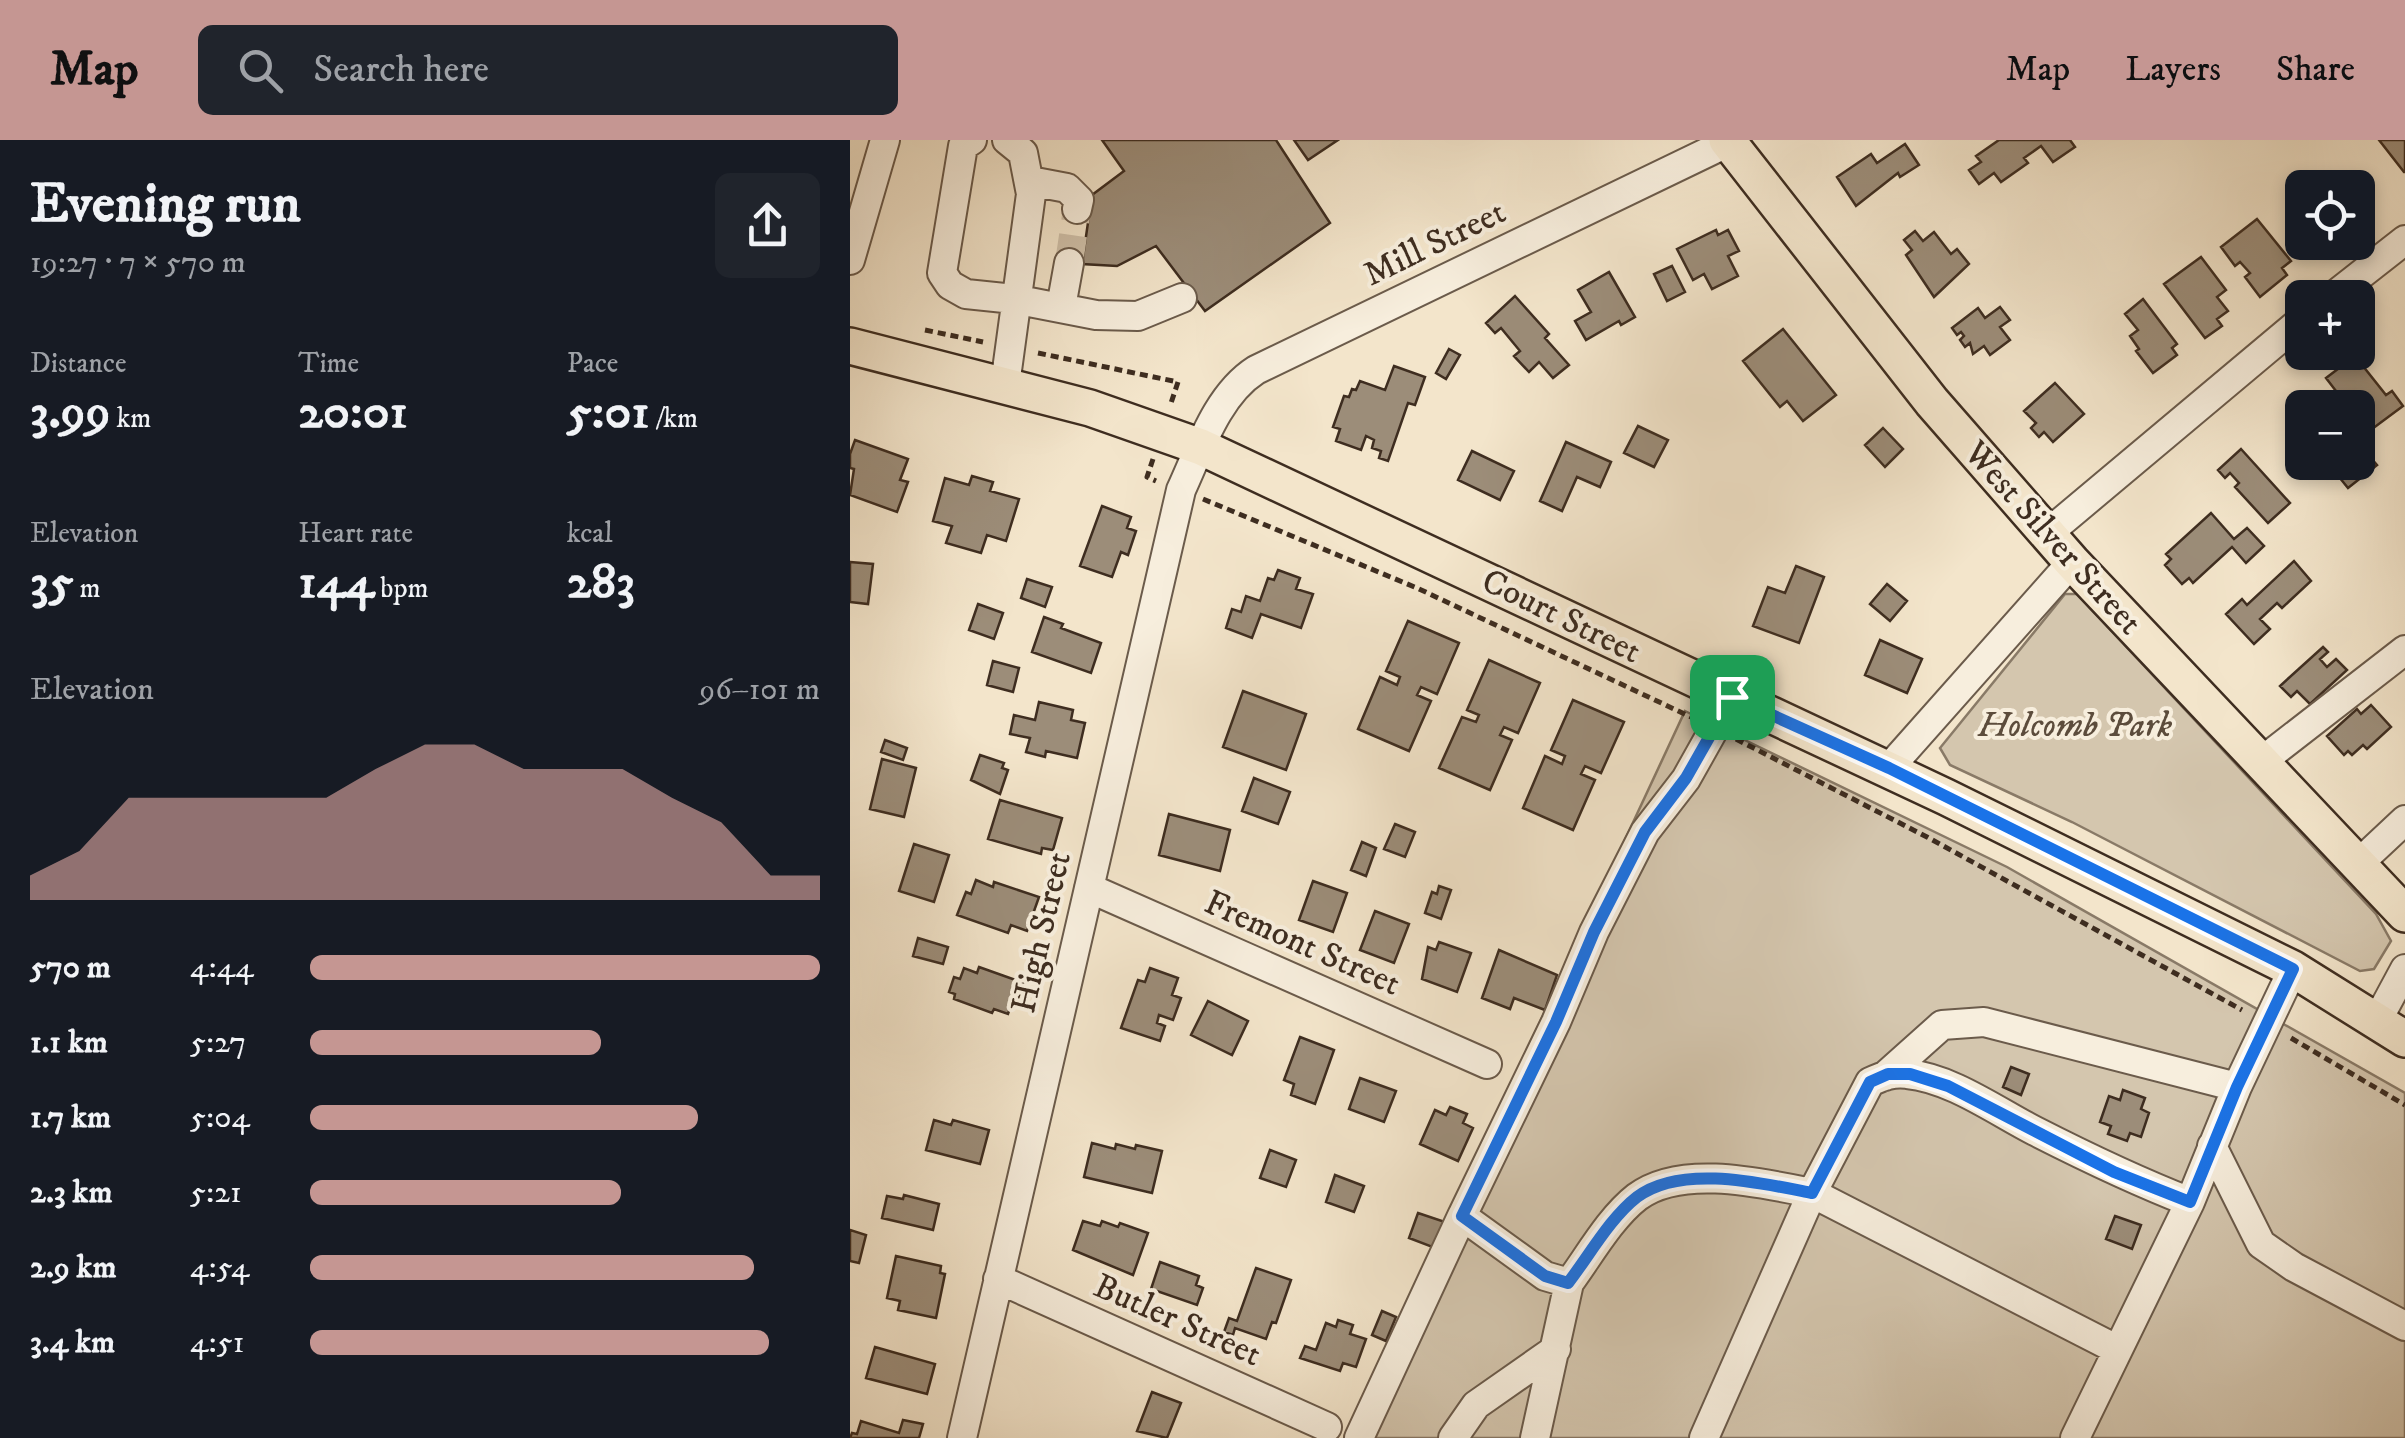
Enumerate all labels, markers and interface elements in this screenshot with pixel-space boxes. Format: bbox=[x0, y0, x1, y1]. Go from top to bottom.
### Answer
search box bbox=[198, 25, 898, 115]
text: Map bbox=[50, 40, 138, 100]
icon: search bbox=[233, 43, 288, 98]
text: Search here bbox=[313, 46, 489, 94]
text: Map bbox=[2006, 48, 2070, 92]
text: Layers bbox=[2125, 48, 2221, 92]
text: Share bbox=[2276, 48, 2355, 92]
map controls bbox=[2285, 170, 2375, 480]
button: locate bbox=[2285, 170, 2375, 260]
text: Evening run bbox=[30, 171, 301, 240]
button: share bbox=[715, 173, 820, 278]
street label: Mill Street bbox=[1357, 191, 1513, 297]
text: 19:27 · 7 × 570 m bbox=[30, 243, 246, 283]
button: + bbox=[2285, 280, 2375, 370]
text: Distance bbox=[30, 346, 126, 381]
text: Time bbox=[298, 346, 359, 381]
text: Pace bbox=[567, 346, 618, 381]
text: 3.99 bbox=[30, 381, 110, 444]
text: 20:01 bbox=[298, 381, 408, 444]
text: 5:01 bbox=[567, 381, 650, 444]
button: − bbox=[2285, 390, 2375, 480]
text: km bbox=[110, 401, 151, 436]
text: /km bbox=[650, 401, 698, 436]
street label: West Silver Street bbox=[1953, 431, 2151, 644]
text: Elevation bbox=[30, 516, 138, 551]
text: Heart rate bbox=[298, 516, 413, 551]
text: kcal bbox=[567, 516, 613, 551]
text: 35 bbox=[30, 551, 74, 614]
text: 144 bbox=[298, 551, 374, 614]
text: 283 bbox=[567, 551, 635, 614]
street label: Court Street bbox=[1474, 559, 1648, 674]
text: m bbox=[74, 571, 101, 606]
text: bpm bbox=[374, 571, 428, 606]
pin bbox=[1690, 655, 1775, 740]
text: Elevation bbox=[30, 670, 154, 710]
text: 96–101 m bbox=[699, 670, 820, 710]
icon: arrive bbox=[1705, 670, 1760, 725]
park label: Holcomb Park bbox=[1977, 704, 2172, 748]
street label: High Street bbox=[1002, 848, 1082, 1017]
street label: Fremont Street bbox=[1197, 881, 1407, 1007]
text: 570 m bbox=[30, 948, 111, 988]
text: 4:44 bbox=[190, 948, 254, 988]
text: 1.1 km bbox=[30, 1023, 108, 1063]
text: 5:27 bbox=[190, 1023, 246, 1063]
text: 1.7 km bbox=[30, 1098, 111, 1138]
text: 5:04 bbox=[190, 1098, 250, 1138]
text: 2.3 km bbox=[30, 1173, 112, 1213]
text: 5:21 bbox=[190, 1173, 242, 1213]
text: 2.9 km bbox=[30, 1248, 117, 1288]
text: 4:54 bbox=[190, 1248, 249, 1288]
street label: Butler Street bbox=[1087, 1264, 1268, 1377]
text: 3.4 km bbox=[30, 1323, 115, 1363]
text: 4:51 bbox=[190, 1323, 244, 1363]

